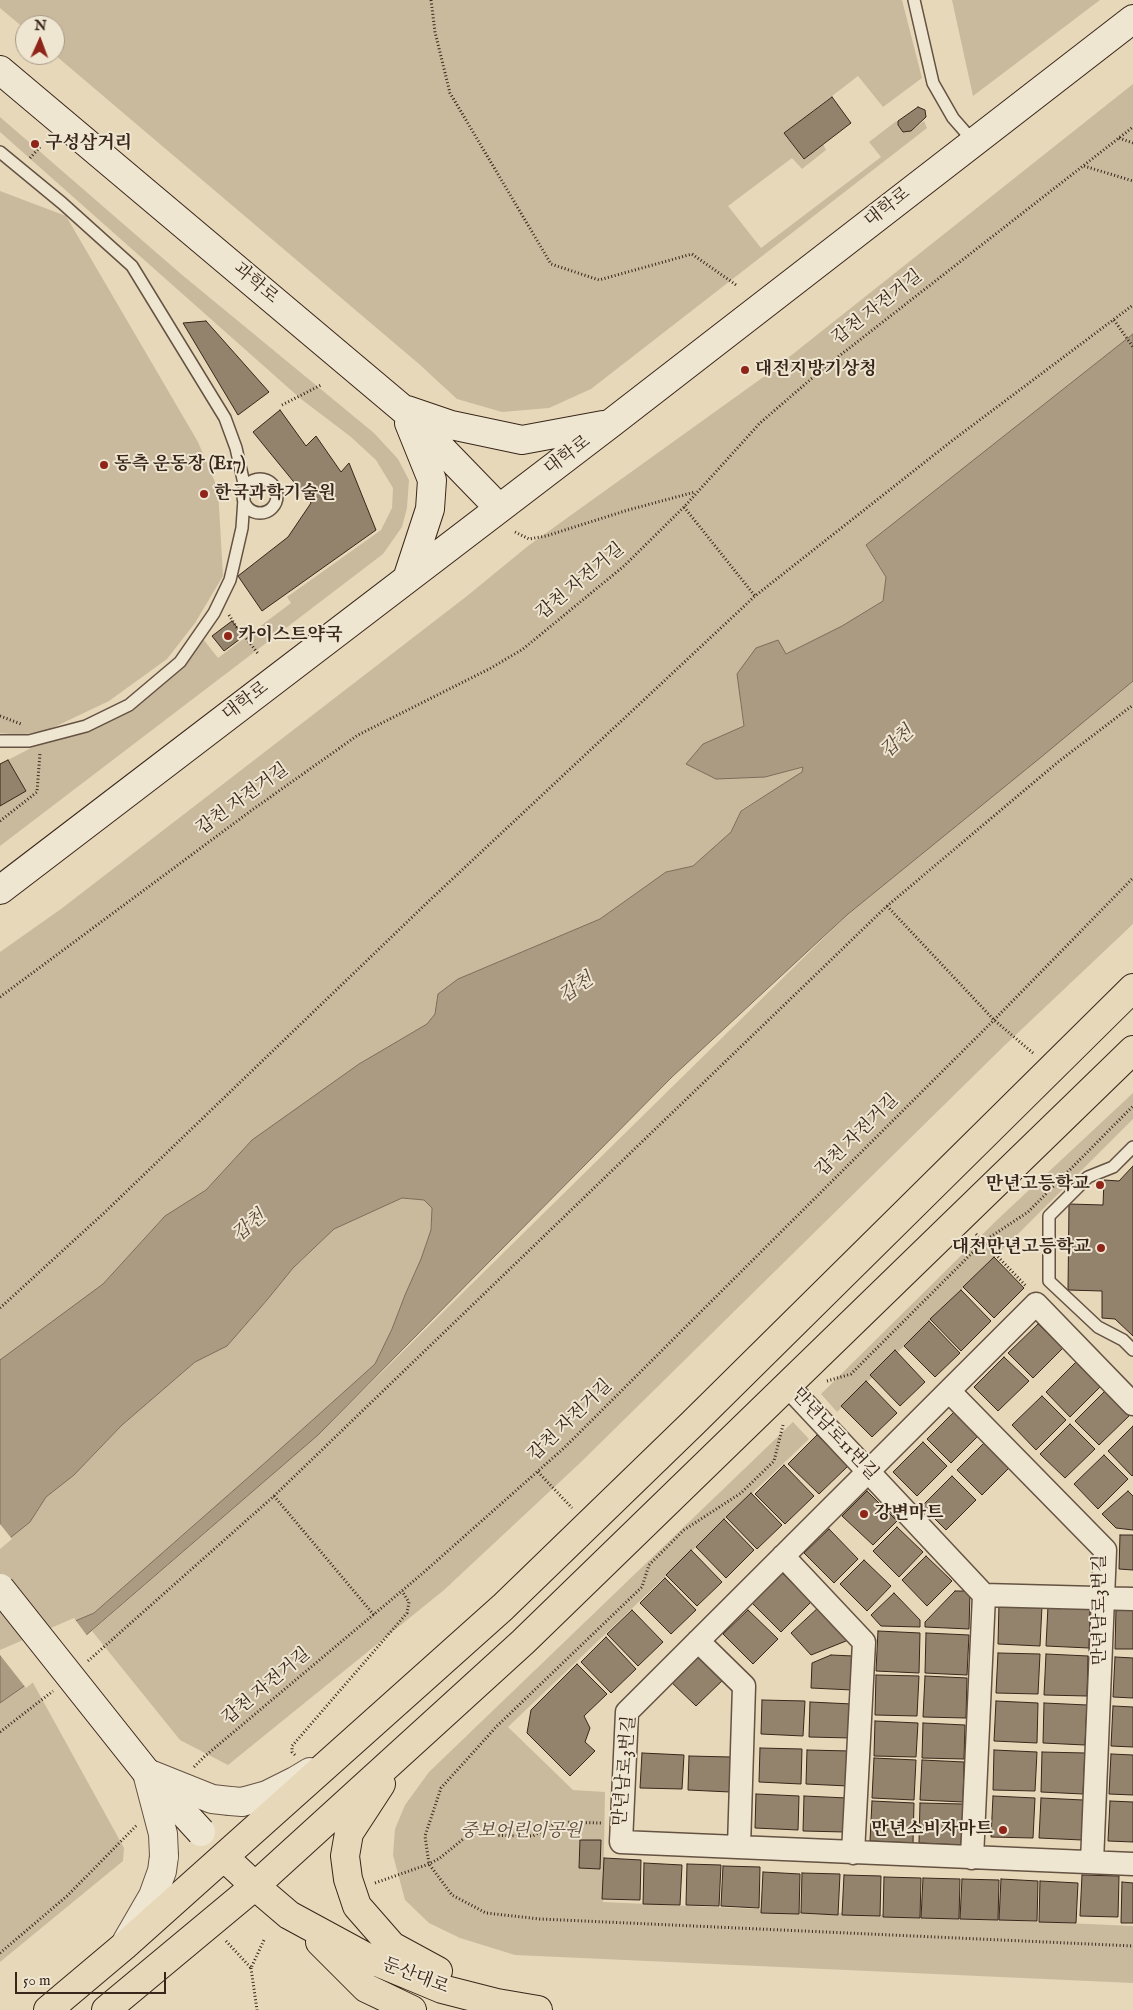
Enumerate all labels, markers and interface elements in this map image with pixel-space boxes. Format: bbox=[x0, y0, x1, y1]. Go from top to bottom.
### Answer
north arrow bbox=[15, 15, 65, 65]
text: N bbox=[34, 17, 47, 35]
place label: 구성삼거리 bbox=[45, 133, 132, 155]
marker: 구성삼거리 bbox=[29, 138, 41, 150]
street label: 대학로 bbox=[861, 183, 915, 233]
street label: 과학로 bbox=[228, 259, 282, 309]
street label: 갑천 자전거길 bbox=[829, 266, 927, 350]
place label: 대전지방기상청 bbox=[755, 359, 877, 381]
marker: 대전지방기상청 bbox=[739, 364, 751, 376]
street label: 대학로 bbox=[541, 432, 595, 480]
place label: 동측 운동장 (E17) bbox=[114, 454, 246, 476]
marker: 동측 운동장 (E17) bbox=[98, 459, 110, 471]
place label: 한국과학기술원 bbox=[214, 483, 336, 505]
marker: 한국과학기술원 bbox=[198, 488, 210, 500]
street label: 갑천 자전거길 bbox=[533, 539, 629, 625]
place label: 카이스트약국 bbox=[238, 625, 342, 647]
marker: 카이스트약국 bbox=[222, 630, 234, 642]
street label: 대학로 bbox=[219, 678, 273, 726]
water label: 갑천 bbox=[877, 722, 919, 764]
street label: 갑천 자전거길 bbox=[193, 759, 293, 841]
water label: 갑천 bbox=[555, 969, 599, 1009]
street label: 갑천 자전거길 bbox=[812, 1090, 904, 1182]
place label: 만년고등학교 bbox=[986, 1174, 1090, 1196]
marker: 만년고등학교 bbox=[1094, 1179, 1106, 1191]
water label: 갑천 bbox=[229, 1206, 271, 1248]
place label: 대전만년고등학교 bbox=[952, 1237, 1091, 1259]
marker: 대전만년고등학교 bbox=[1095, 1242, 1107, 1254]
street label: 갑천 자전거길 bbox=[525, 1376, 617, 1466]
street label: 만년남로11번길 bbox=[786, 1385, 882, 1485]
place label: 강변마트 bbox=[874, 1503, 944, 1525]
marker: 강변마트 bbox=[858, 1508, 870, 1520]
street label: 만년남로3번길 bbox=[1090, 1554, 1112, 1666]
street label: 갑천 자전거길 bbox=[219, 1644, 315, 1730]
street label: 만년남로3번길 bbox=[610, 1715, 642, 1827]
place label: 만년소비자마트 bbox=[871, 1819, 993, 1841]
park label: 중보어린이공원 bbox=[460, 1821, 582, 1843]
marker: 만년소비자마트 bbox=[997, 1824, 1009, 1836]
street label: 둔산대로 bbox=[379, 1954, 451, 2000]
scale bar bbox=[18, 1962, 169, 1994]
text: 50 m bbox=[23, 1971, 51, 1990]

